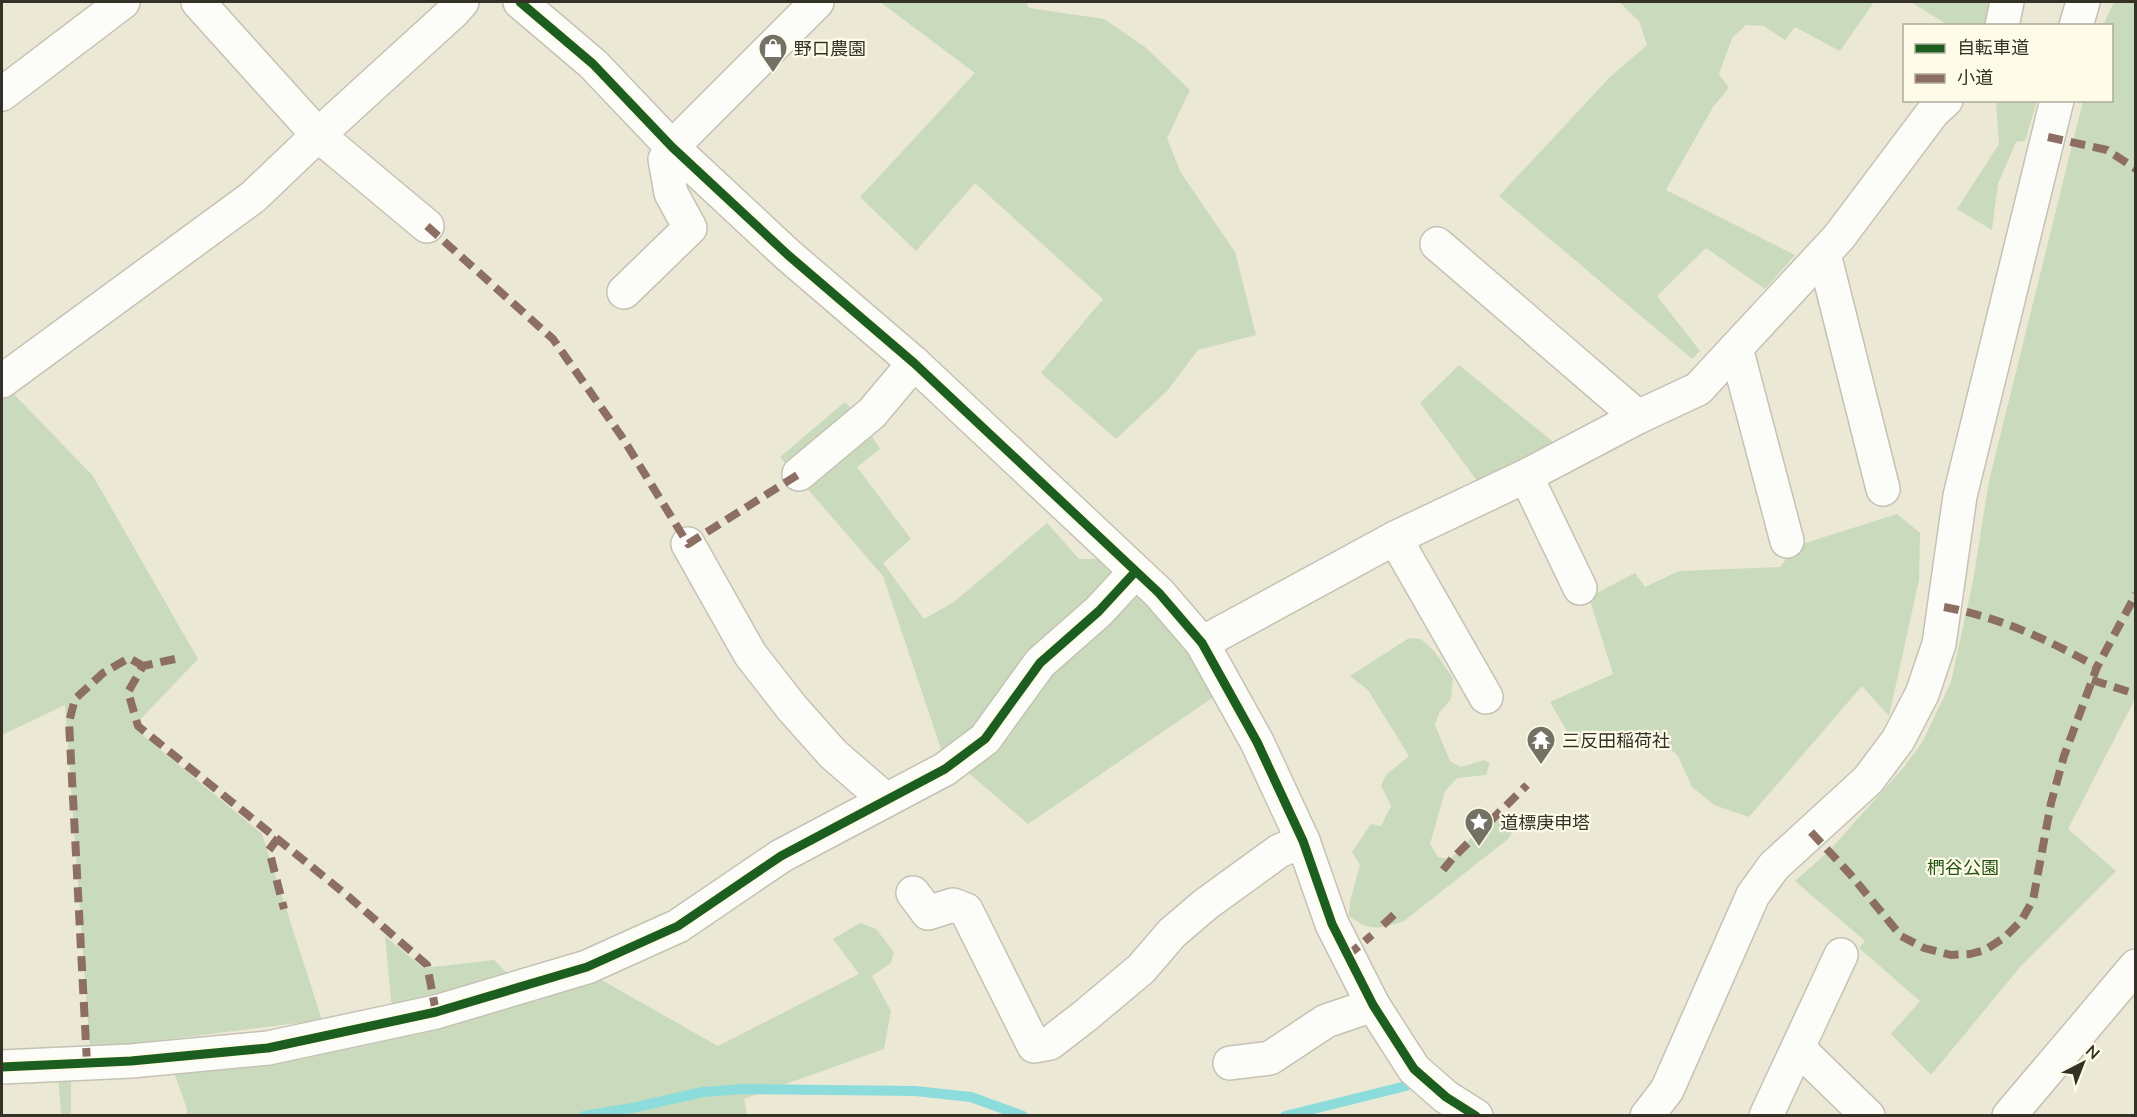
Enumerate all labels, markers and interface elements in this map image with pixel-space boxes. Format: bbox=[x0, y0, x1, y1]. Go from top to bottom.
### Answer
legend bbox=[1903, 24, 2113, 102]
shop icon: 野口農園 bbox=[757, 32, 789, 74]
text: 自転車道 bbox=[1957, 36, 2029, 59]
place label: 野口農園 bbox=[794, 37, 866, 60]
text: 小道 bbox=[1957, 66, 1993, 89]
temple icon: 三反田稲荷社 bbox=[1525, 724, 1557, 766]
place label: 三反田稲荷社 bbox=[1562, 729, 1670, 752]
place icon: 道標庚申塔 bbox=[1463, 806, 1495, 848]
place label: 道標庚申塔 bbox=[1500, 811, 1590, 834]
park label: 椚谷公園 bbox=[1927, 856, 1999, 879]
north arrow bbox=[2053, 1033, 2113, 1093]
text: N bbox=[2082, 1040, 2104, 1063]

